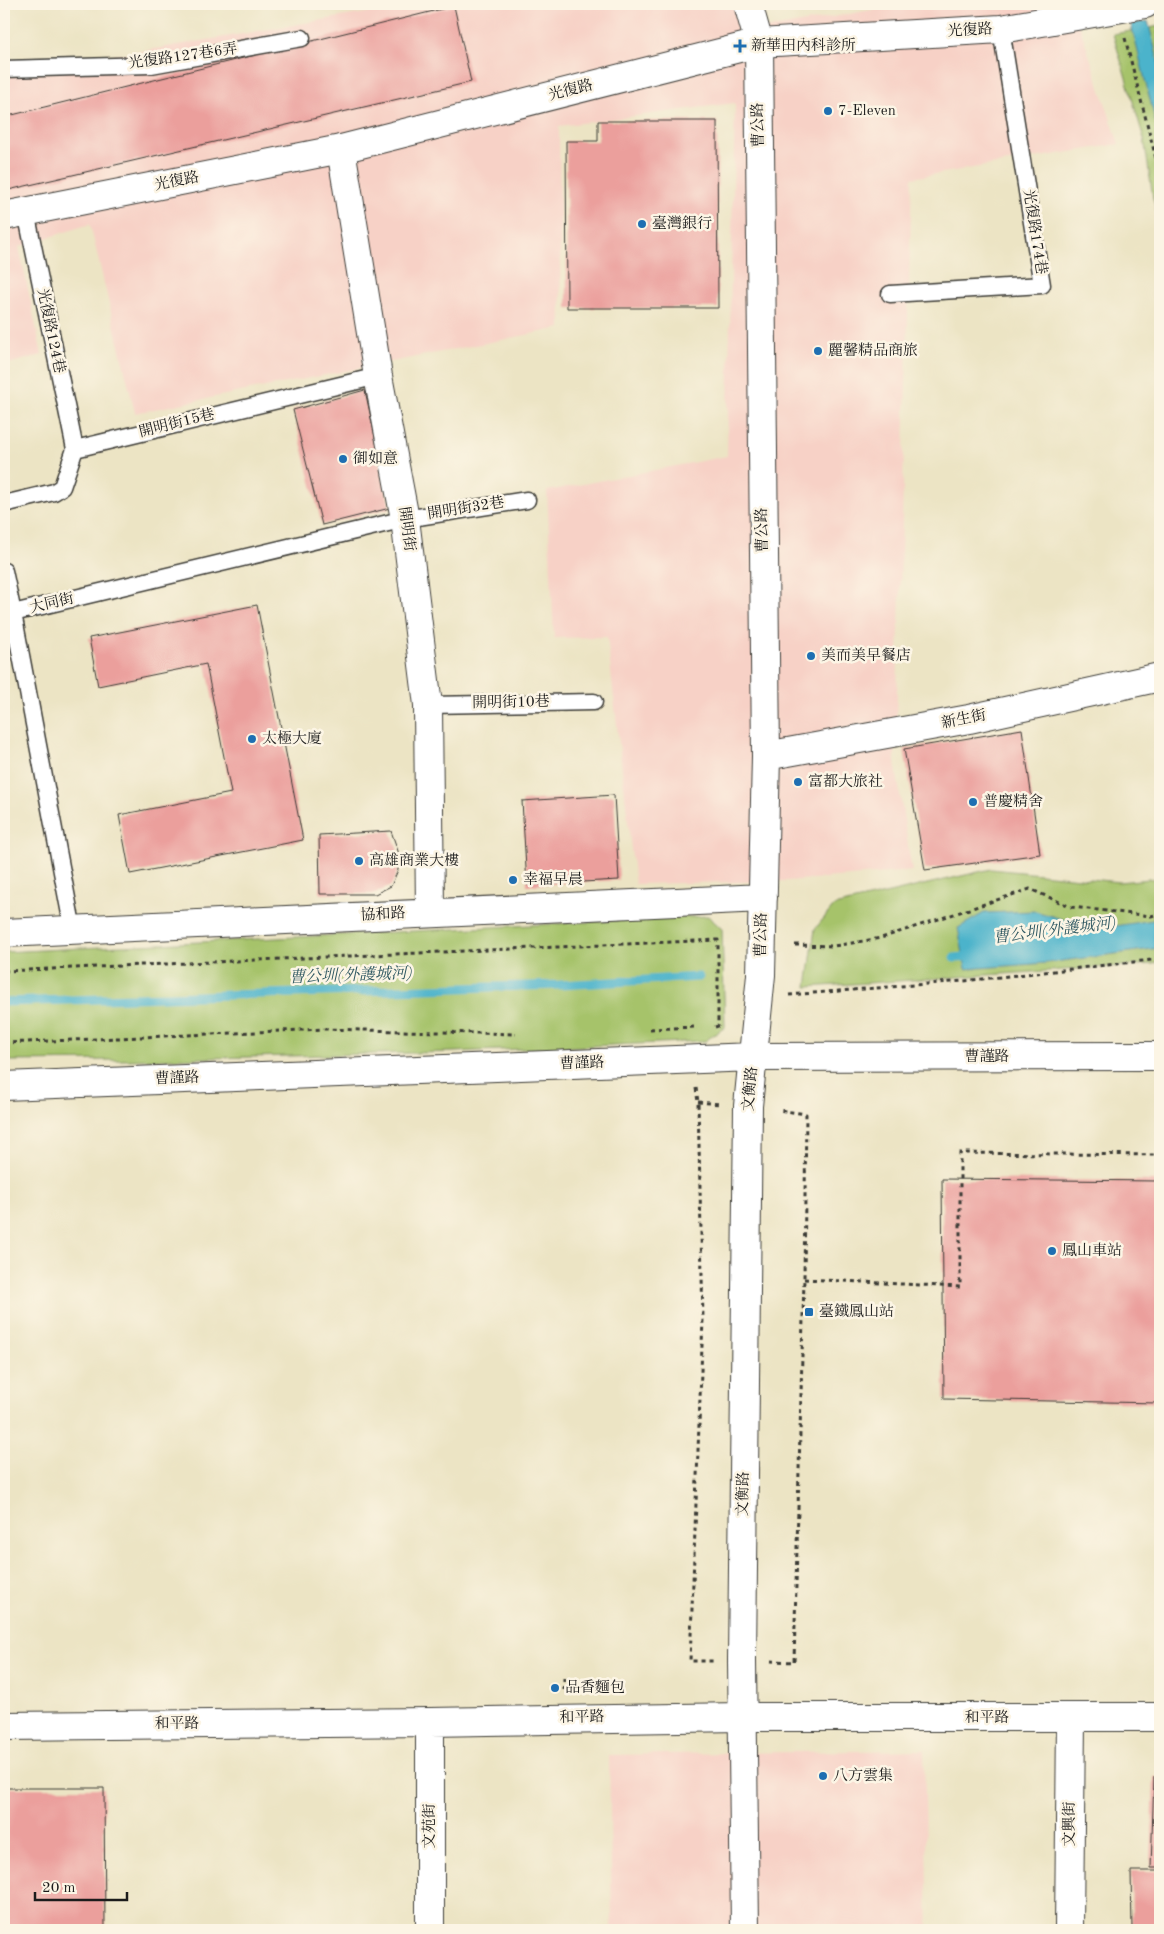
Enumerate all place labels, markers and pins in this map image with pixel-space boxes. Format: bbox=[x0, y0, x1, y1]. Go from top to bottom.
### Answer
place label: 新華田內科診所 bbox=[751, 37, 856, 54]
marker: 新華田內科診所 bbox=[733, 39, 747, 53]
place label: 7-Eleven bbox=[838, 104, 896, 119]
marker: 7-Eleven bbox=[822, 105, 834, 117]
place label: 臺灣銀行 bbox=[652, 215, 712, 232]
marker: 臺灣銀行 bbox=[636, 218, 648, 230]
place label: 麗馨精品商旅 bbox=[828, 342, 918, 359]
marker: 麗馨精品商旅 bbox=[812, 345, 824, 357]
place label: 御如意 bbox=[353, 449, 398, 467]
marker: 御如意 bbox=[337, 453, 349, 465]
place label: 美而美早餐店 bbox=[821, 647, 911, 664]
marker: 美而美早餐店 bbox=[805, 650, 817, 662]
place label: 太極大廈 bbox=[262, 730, 322, 747]
marker: 太極大廈 bbox=[246, 733, 258, 745]
place label: 富都大旅社 bbox=[808, 773, 883, 790]
marker: 富都大旅社 bbox=[792, 776, 804, 788]
place label: 普慶精舍 bbox=[983, 793, 1043, 810]
marker: 普慶精舍 bbox=[967, 796, 979, 808]
place label: 高雄商業大樓 bbox=[369, 852, 459, 869]
marker: 高雄商業大樓 bbox=[353, 855, 365, 867]
place label: 幸福早晨 bbox=[523, 871, 583, 888]
marker: 幸福早晨 bbox=[507, 874, 519, 886]
place label: 鳳山車站 bbox=[1062, 1242, 1122, 1259]
marker: 鳳山車站 bbox=[1046, 1245, 1058, 1257]
place label: 臺鐵鳳山站 bbox=[819, 1303, 894, 1320]
marker: 臺鐵鳳山站 bbox=[803, 1306, 815, 1318]
place label: 品香麵包 bbox=[565, 1679, 625, 1696]
marker: 品香麵包 bbox=[549, 1682, 561, 1694]
place label: 八方雲集 bbox=[833, 1767, 893, 1784]
marker: 八方雲集 bbox=[817, 1770, 829, 1782]

